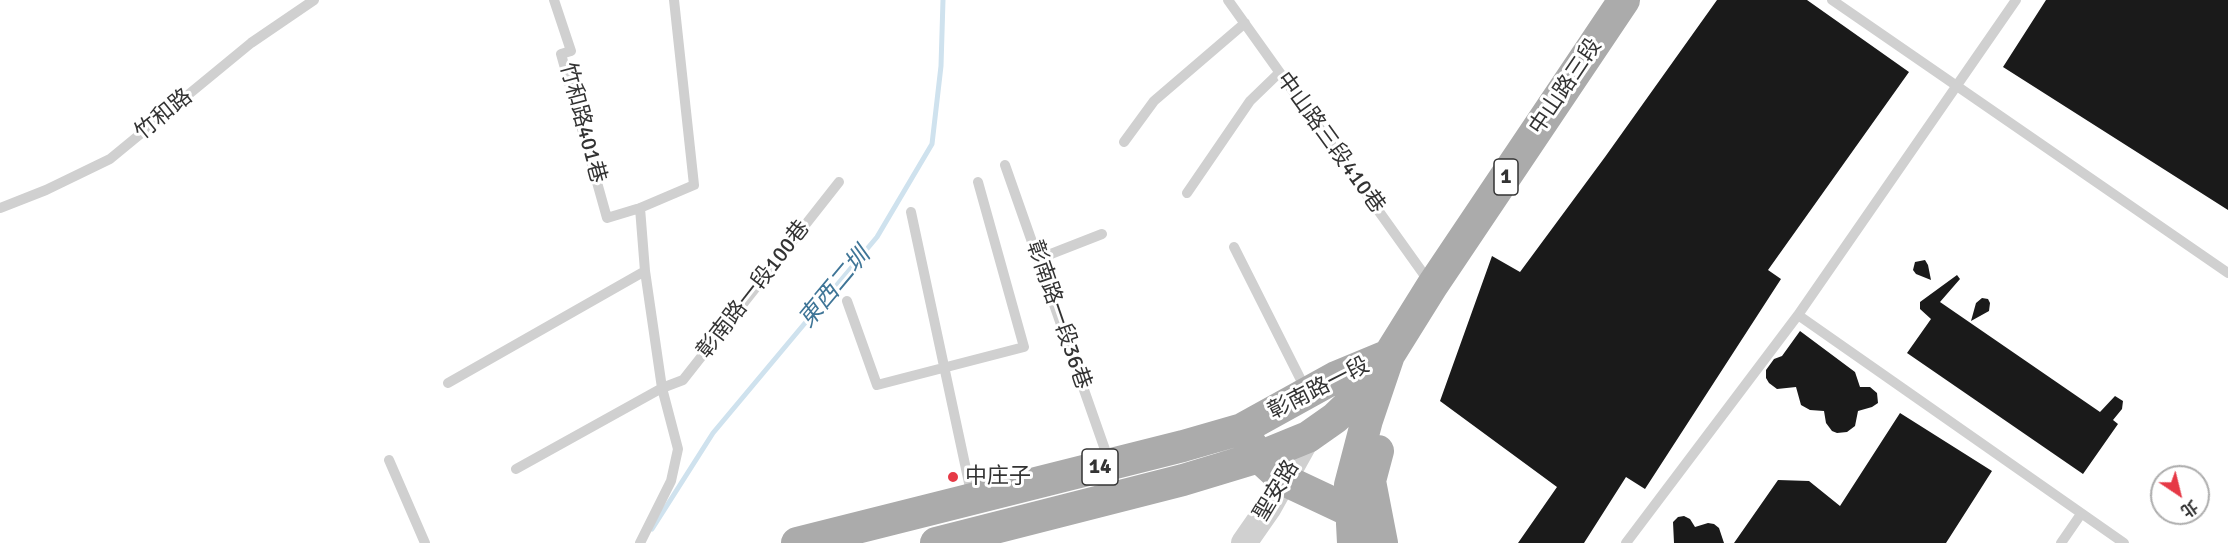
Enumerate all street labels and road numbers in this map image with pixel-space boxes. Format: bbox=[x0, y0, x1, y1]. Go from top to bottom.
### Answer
street label: 中山路三段 bbox=[1524, 34, 1608, 140]
street label: 竹和路401巷 bbox=[553, 60, 611, 186]
street label: 中山路三段410巷 bbox=[1270, 67, 1390, 219]
street label: 竹和路 bbox=[130, 84, 198, 146]
road number: 1 bbox=[1494, 159, 1518, 195]
street label: 彰南路一段100巷 bbox=[692, 216, 816, 364]
street label: 彰南路一段36巷 bbox=[1020, 237, 1096, 393]
street label: 彰南路一段 bbox=[1264, 352, 1374, 426]
road number: 14 bbox=[1082, 449, 1118, 485]
street label: 聖安路 bbox=[1249, 456, 1305, 526]

